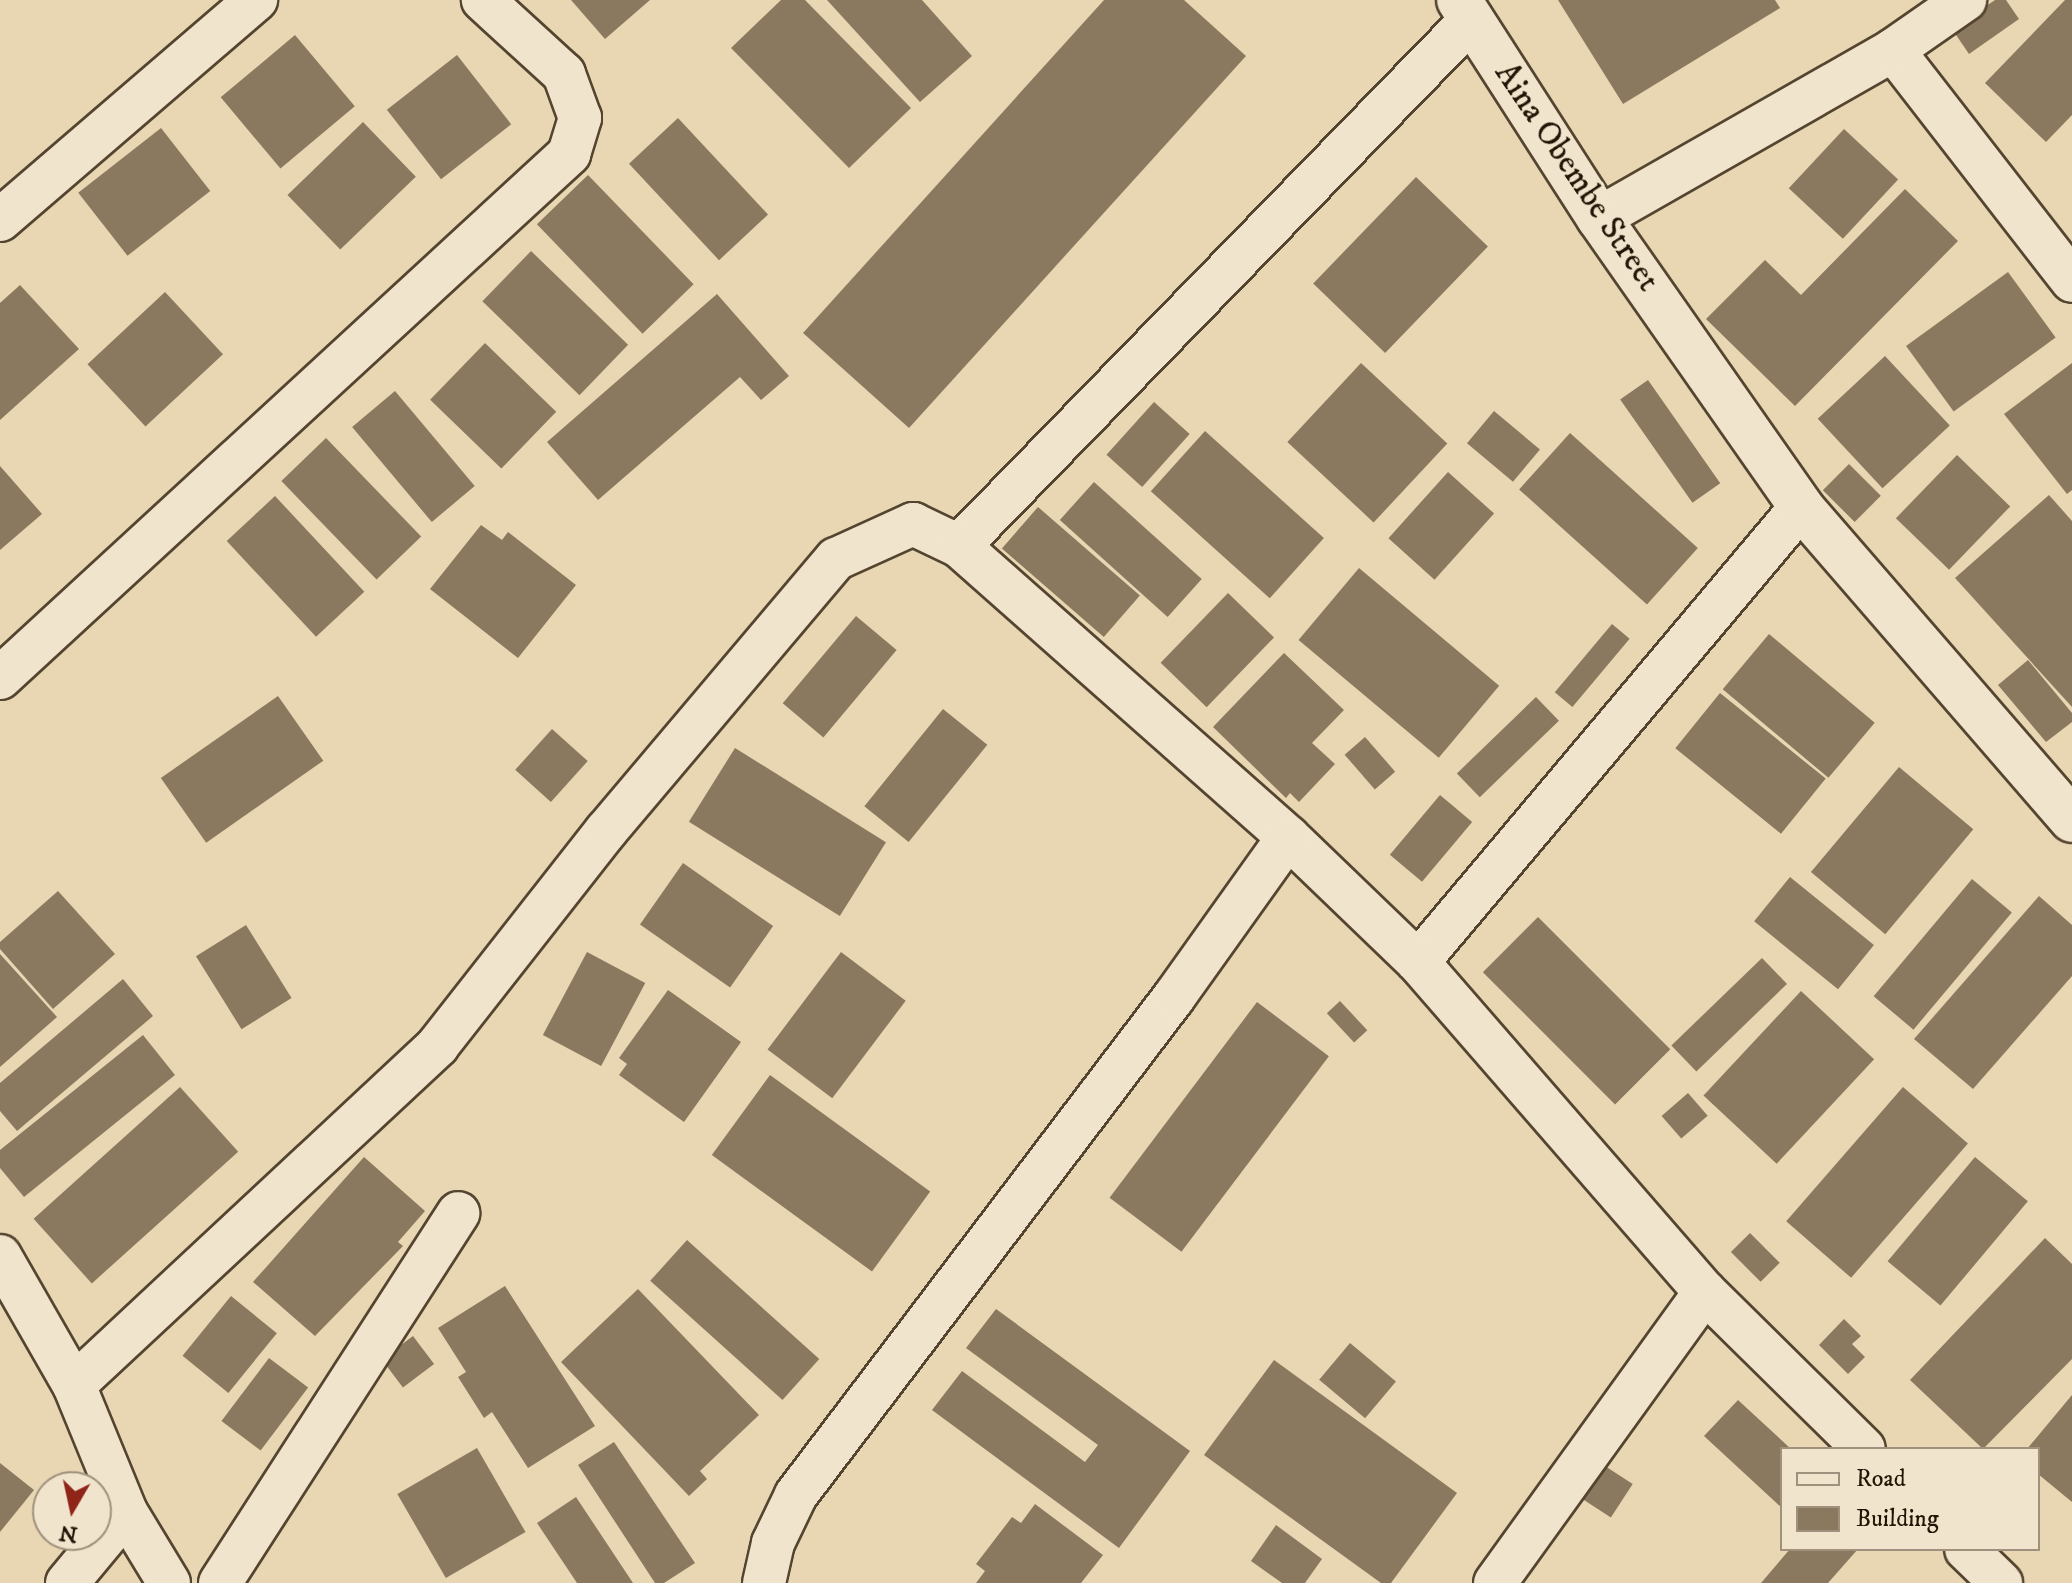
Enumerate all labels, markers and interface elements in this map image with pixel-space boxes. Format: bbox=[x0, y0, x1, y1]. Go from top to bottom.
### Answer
street label: Aina Obembe Street bbox=[1485, 55, 1669, 299]
legend bbox=[1780, 1447, 2040, 1551]
text: Road bbox=[1856, 1464, 1906, 1494]
north arrow bbox=[32, 1471, 112, 1551]
text: Building bbox=[1856, 1504, 1939, 1534]
text: N bbox=[57, 1518, 80, 1548]

